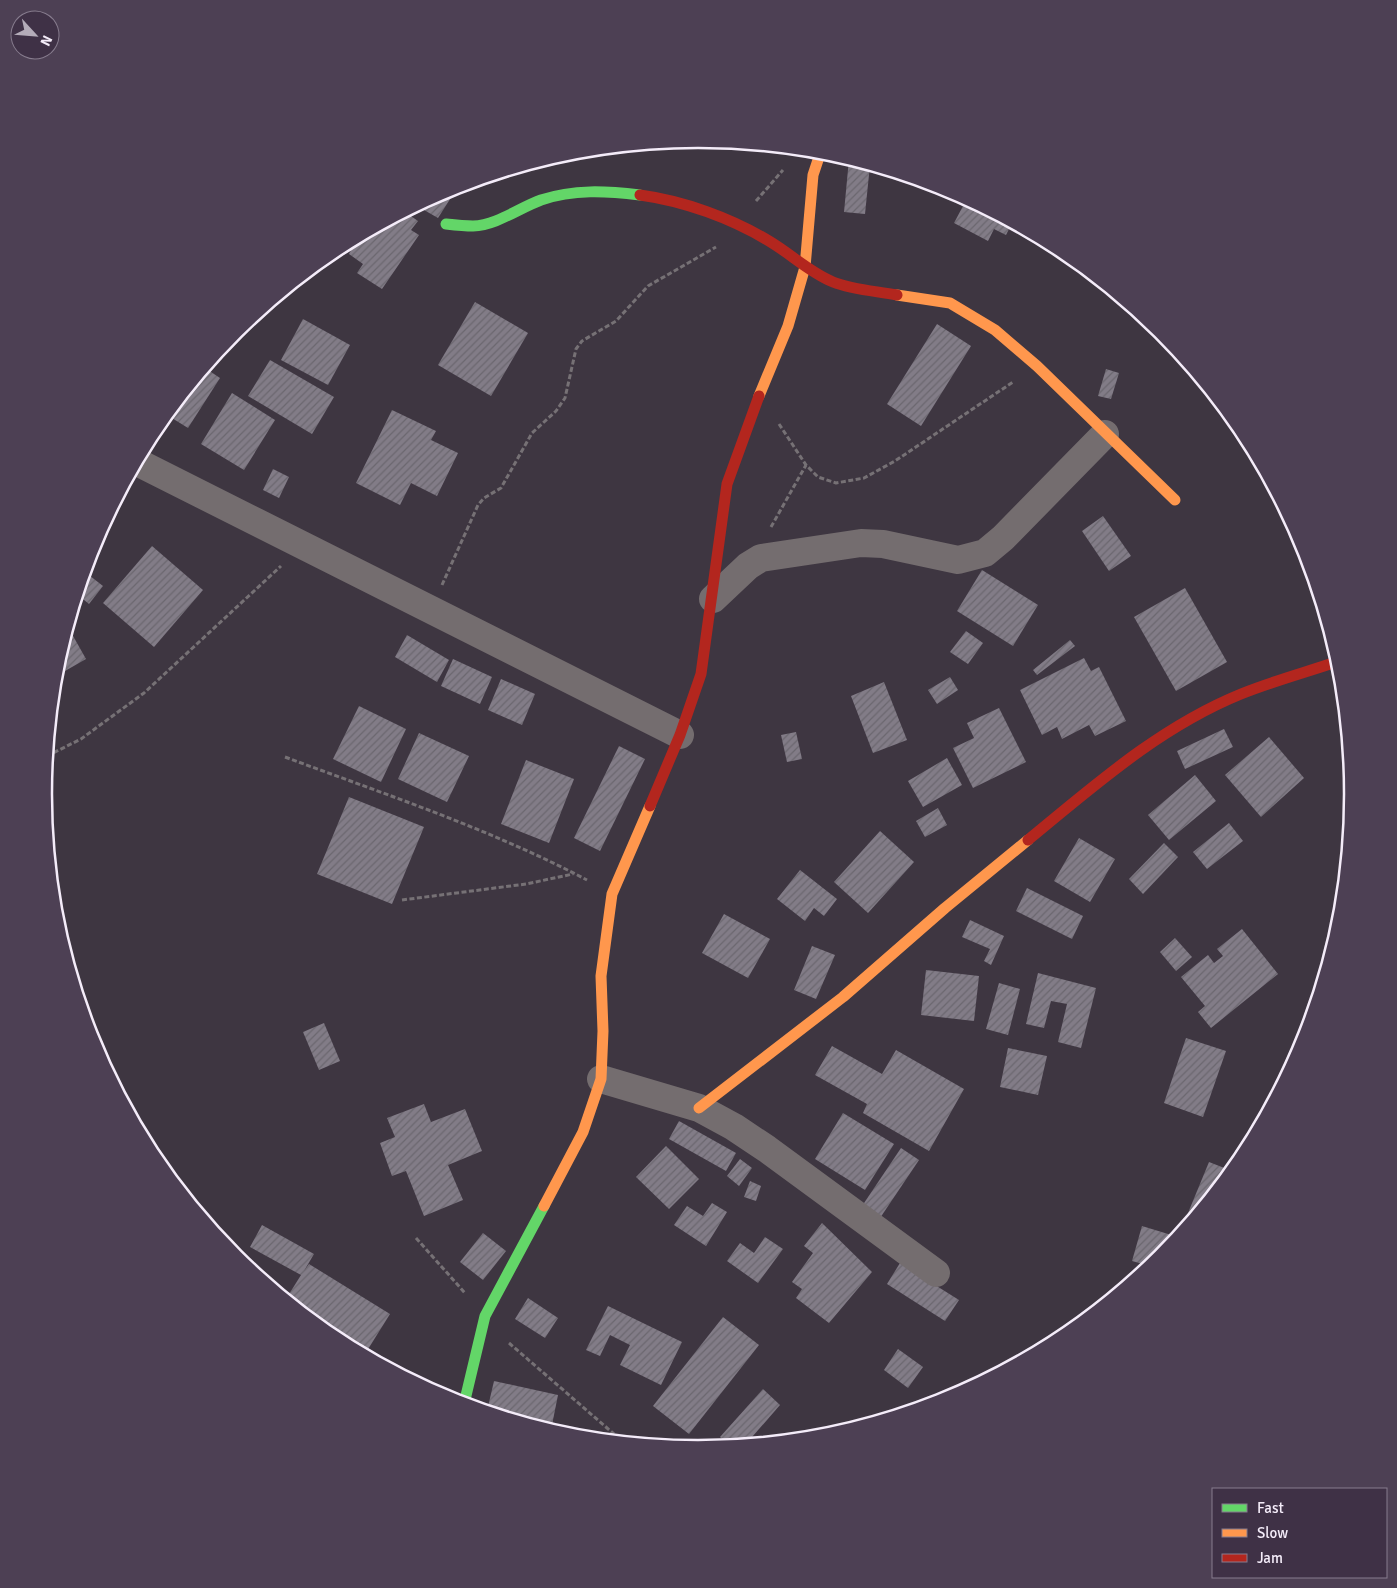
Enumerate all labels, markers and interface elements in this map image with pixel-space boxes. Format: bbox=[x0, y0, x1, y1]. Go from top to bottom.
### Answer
north arrow bbox=[10, 10, 60, 60]
text: N bbox=[36, 32, 56, 49]
legend bbox=[1212, 1488, 1387, 1578]
text: Fast bbox=[1257, 1499, 1284, 1517]
text: Slow bbox=[1257, 1524, 1288, 1542]
text: Jam bbox=[1257, 1549, 1283, 1567]

